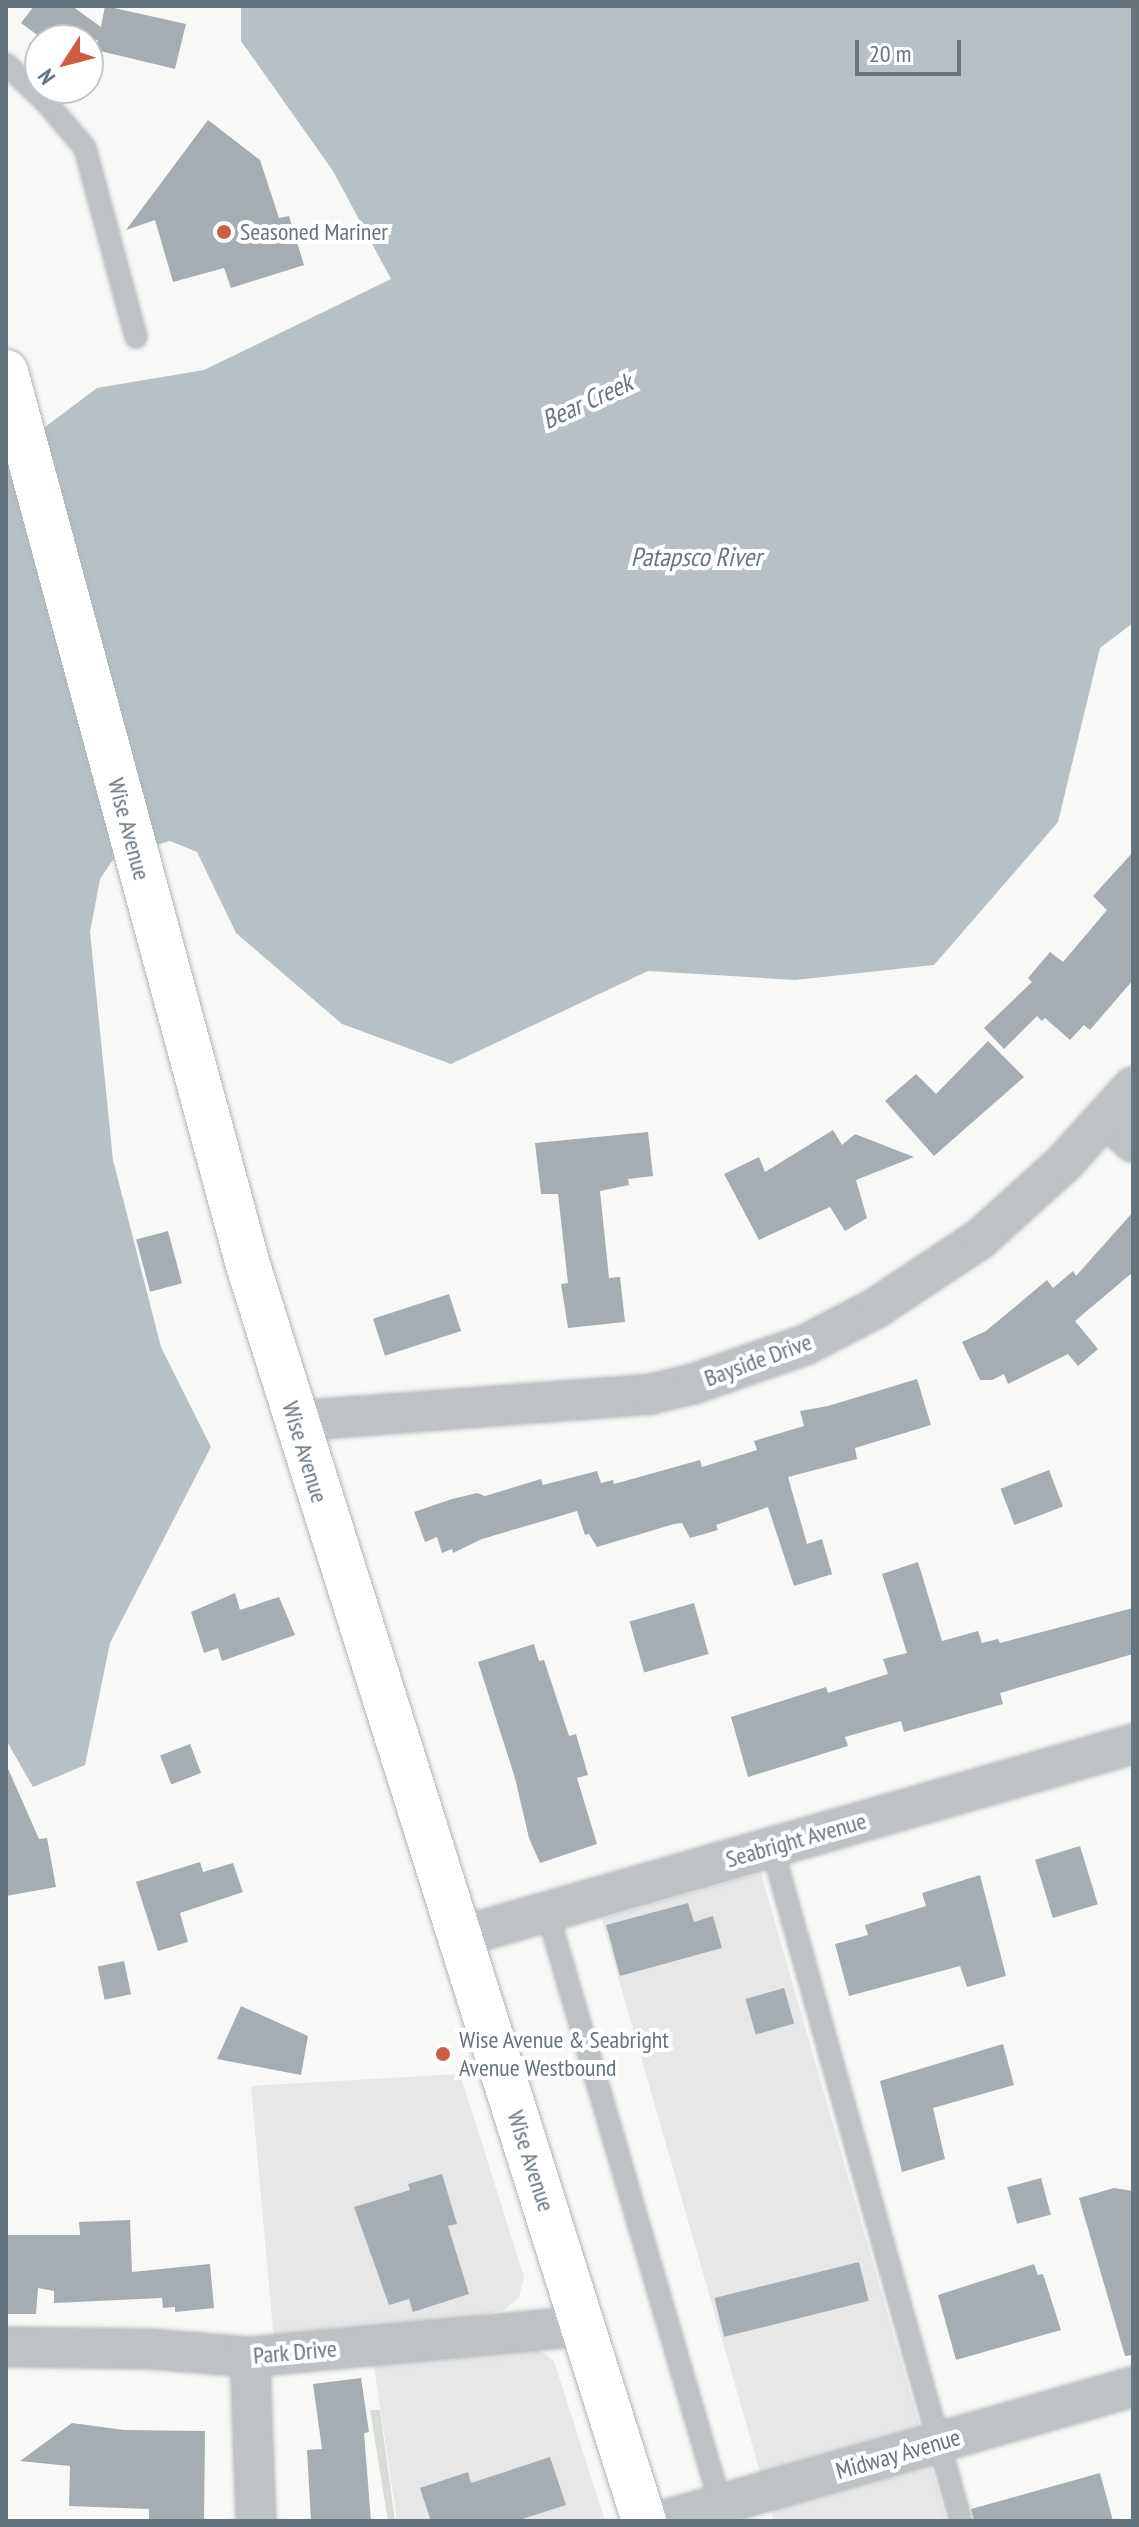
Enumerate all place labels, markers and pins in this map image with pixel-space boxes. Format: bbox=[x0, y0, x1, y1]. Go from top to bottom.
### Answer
place label: Seasoned Mariner bbox=[240, 218, 388, 246]
marker: Seasoned Mariner bbox=[215, 223, 233, 241]
place label: Wise Avenue & Seabright Avenue Westbound bbox=[459, 2026, 670, 2082]
marker: Wise Avenue & Seabright Avenue Westbound bbox=[434, 2045, 452, 2063]

